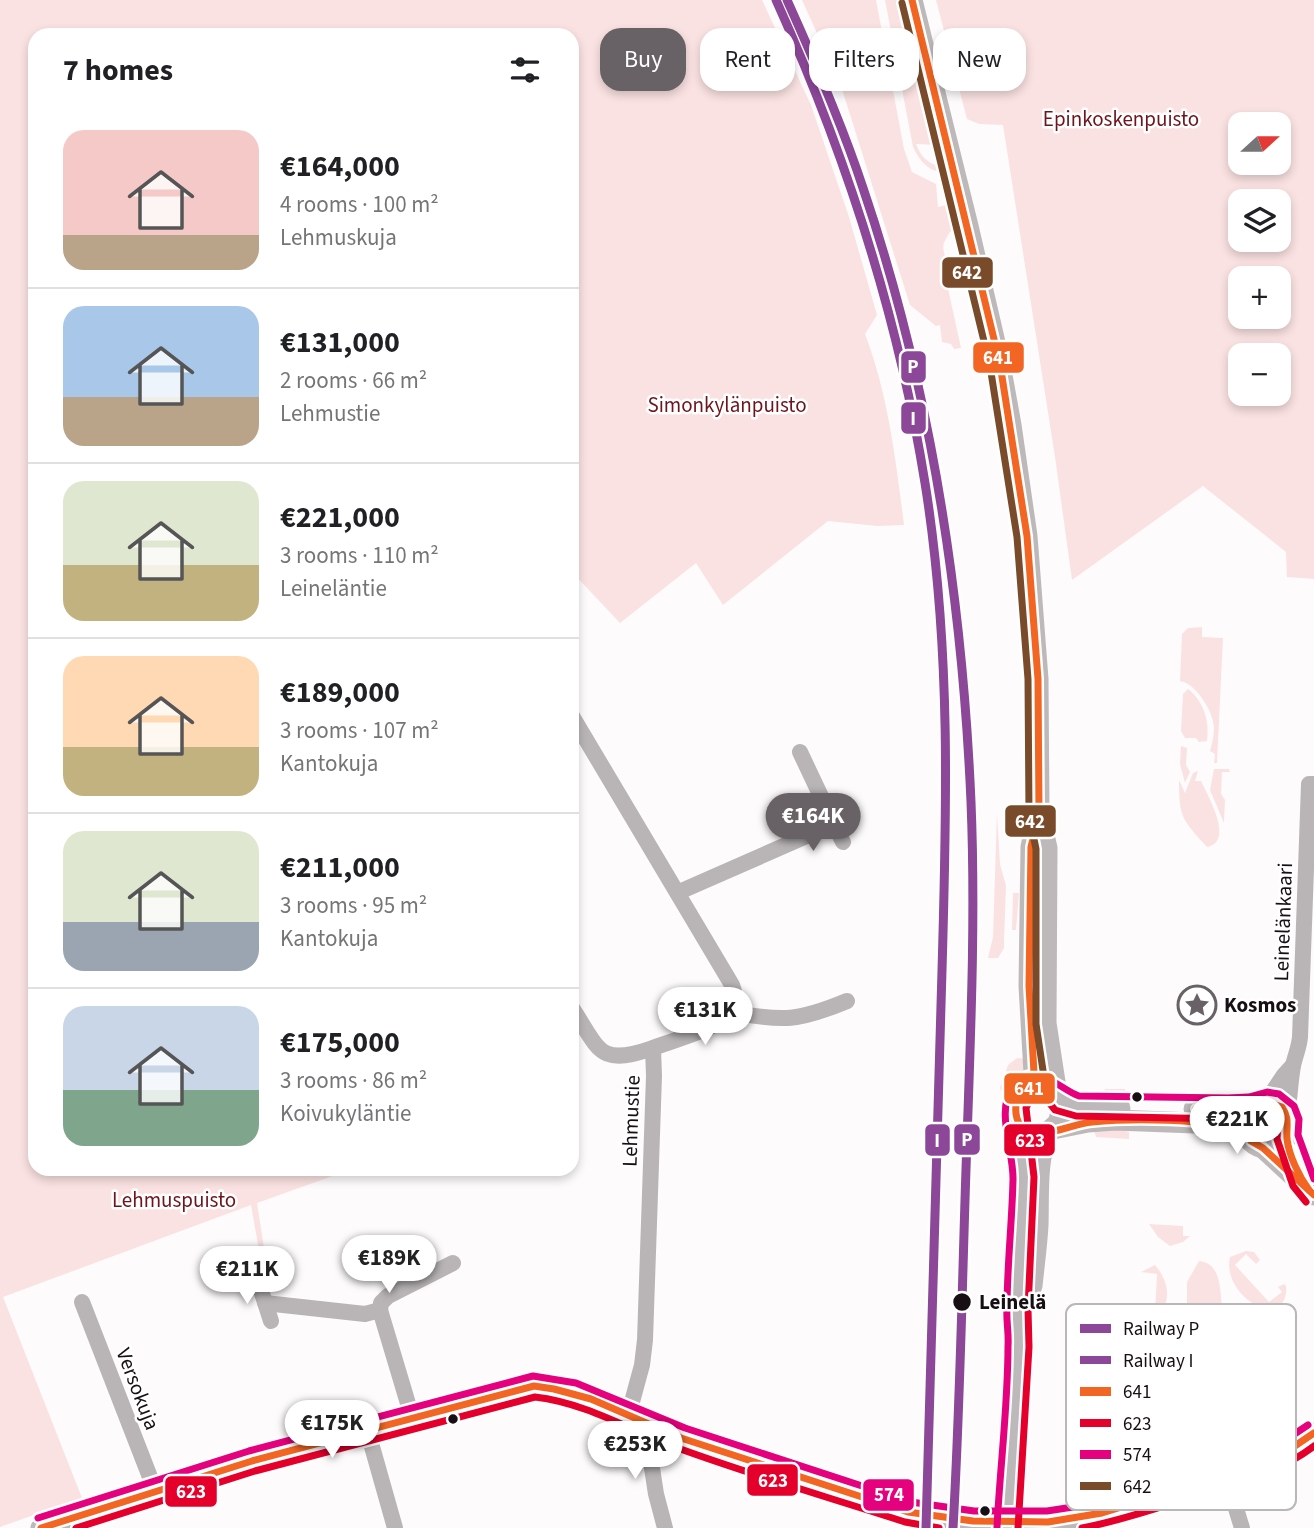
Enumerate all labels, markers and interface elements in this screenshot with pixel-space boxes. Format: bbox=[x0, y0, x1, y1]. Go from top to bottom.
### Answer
chip: Buy bbox=[600, 28, 686, 91]
chip: Rent bbox=[700, 28, 795, 91]
chip: Filters bbox=[809, 28, 919, 91]
chip: New bbox=[933, 28, 1026, 91]
text: 7 homes bbox=[63, 49, 173, 92]
icon: filters bbox=[506, 51, 544, 89]
park label: Epinkoskenpuisto bbox=[1043, 104, 1199, 134]
north arrow bbox=[1228, 112, 1292, 175]
map controls bbox=[1228, 112, 1291, 406]
text: €164,000 bbox=[280, 145, 400, 188]
icon: home bbox=[119, 158, 203, 242]
text: 4 rooms · 100 m² bbox=[280, 188, 439, 221]
button: layers bbox=[1228, 189, 1291, 252]
text: Lehmuskuja bbox=[280, 221, 397, 254]
line badge: 642 bbox=[941, 256, 994, 289]
text: 642 bbox=[952, 260, 982, 287]
button: + bbox=[1228, 266, 1291, 329]
text: €131,000 bbox=[280, 321, 400, 364]
icon: home bbox=[119, 334, 203, 418]
line badge: 641 bbox=[972, 341, 1025, 374]
button: − bbox=[1228, 343, 1291, 406]
text: 641 bbox=[983, 345, 1013, 372]
line badge: P bbox=[900, 350, 927, 384]
text: P bbox=[907, 354, 919, 381]
text: 2 rooms · 66 m² bbox=[280, 364, 427, 397]
park label: Simonkylänpuisto bbox=[647, 390, 807, 420]
text: Lehmustie bbox=[280, 397, 380, 430]
line badge: I bbox=[900, 401, 927, 435]
text: I bbox=[910, 406, 916, 433]
text: €221,000 bbox=[280, 496, 400, 539]
icon: home bbox=[119, 509, 203, 593]
text: 3 rooms · 110 m² bbox=[280, 539, 439, 572]
text: Leineläntie bbox=[280, 572, 387, 605]
text: €189,000 bbox=[280, 671, 400, 714]
icon: home bbox=[119, 684, 203, 768]
text: 3 rooms · 107 m² bbox=[280, 714, 439, 747]
text: Kantokuja bbox=[280, 747, 378, 780]
pin: €164K bbox=[764, 794, 862, 853]
text: €164K bbox=[782, 799, 844, 832]
line badge: 642 bbox=[1004, 804, 1057, 838]
text: 642 bbox=[1015, 809, 1045, 836]
text: €211,000 bbox=[280, 846, 400, 889]
icon: home bbox=[119, 859, 203, 943]
street label: Leinelänkaari bbox=[1266, 862, 1300, 982]
text: 3 rooms · 95 m² bbox=[280, 889, 427, 922]
text: Kantokuja bbox=[280, 922, 378, 955]
place icon: Kosmos bbox=[1176, 984, 1218, 1026]
pin: €131K bbox=[656, 988, 754, 1047]
place label: Kosmos bbox=[1224, 990, 1296, 1020]
text: €131K bbox=[674, 993, 736, 1026]
text: €175,000 bbox=[280, 1021, 400, 1064]
icon: home bbox=[119, 1034, 203, 1118]
text: 3 rooms · 86 m² bbox=[280, 1064, 427, 1097]
line badge: 641 bbox=[1003, 1072, 1056, 1105]
street label: Lehmustie bbox=[614, 1075, 648, 1167]
text: 641 bbox=[1014, 1076, 1044, 1103]
unlabelled marker bbox=[1130, 1090, 1144, 1104]
pin: €221K bbox=[1188, 1096, 1286, 1156]
text: Koivukyläntie bbox=[280, 1097, 412, 1130]
text: €221K bbox=[1206, 1102, 1268, 1135]
line badge: I bbox=[924, 1123, 951, 1157]
line badge: P bbox=[953, 1123, 981, 1156]
line badge: 623 bbox=[1003, 1123, 1056, 1157]
text: P bbox=[961, 1127, 973, 1154]
text: I bbox=[934, 1128, 940, 1155]
text: 623 bbox=[1015, 1128, 1045, 1155]
park label: Lehmuspuisto bbox=[112, 1185, 236, 1215]
pin: €189K bbox=[340, 1236, 438, 1295]
text: €189K bbox=[358, 1241, 420, 1274]
pin: €211K bbox=[198, 1246, 296, 1306]
text: €211K bbox=[216, 1252, 278, 1285]
place label: Leinelä bbox=[979, 1287, 1046, 1317]
marker: Leinelä bbox=[951, 1291, 973, 1313]
legend bbox=[1066, 1304, 1296, 1510]
text: Railway P bbox=[1123, 1316, 1199, 1343]
street label: Versokuja bbox=[109, 1344, 167, 1434]
text: Railway I bbox=[1123, 1348, 1194, 1375]
text: 641 bbox=[1123, 1379, 1151, 1406]
pin: €175K bbox=[283, 1400, 381, 1460]
text: €175K bbox=[301, 1406, 363, 1439]
text: 623 bbox=[1123, 1411, 1151, 1438]
unlabelled marker bbox=[446, 1412, 460, 1426]
pin: €253K bbox=[586, 1422, 684, 1481]
text: €253K bbox=[604, 1427, 666, 1460]
text: 574 bbox=[1123, 1442, 1151, 1469]
line badge: 623 bbox=[746, 1463, 799, 1497]
text: 623 bbox=[758, 1468, 788, 1495]
text: 642 bbox=[1123, 1474, 1151, 1501]
line badge: 623 bbox=[164, 1475, 218, 1508]
line badge: 574 bbox=[862, 1478, 915, 1512]
text: 623 bbox=[176, 1479, 206, 1506]
text: 574 bbox=[874, 1482, 904, 1509]
unlabelled marker bbox=[978, 1504, 992, 1518]

